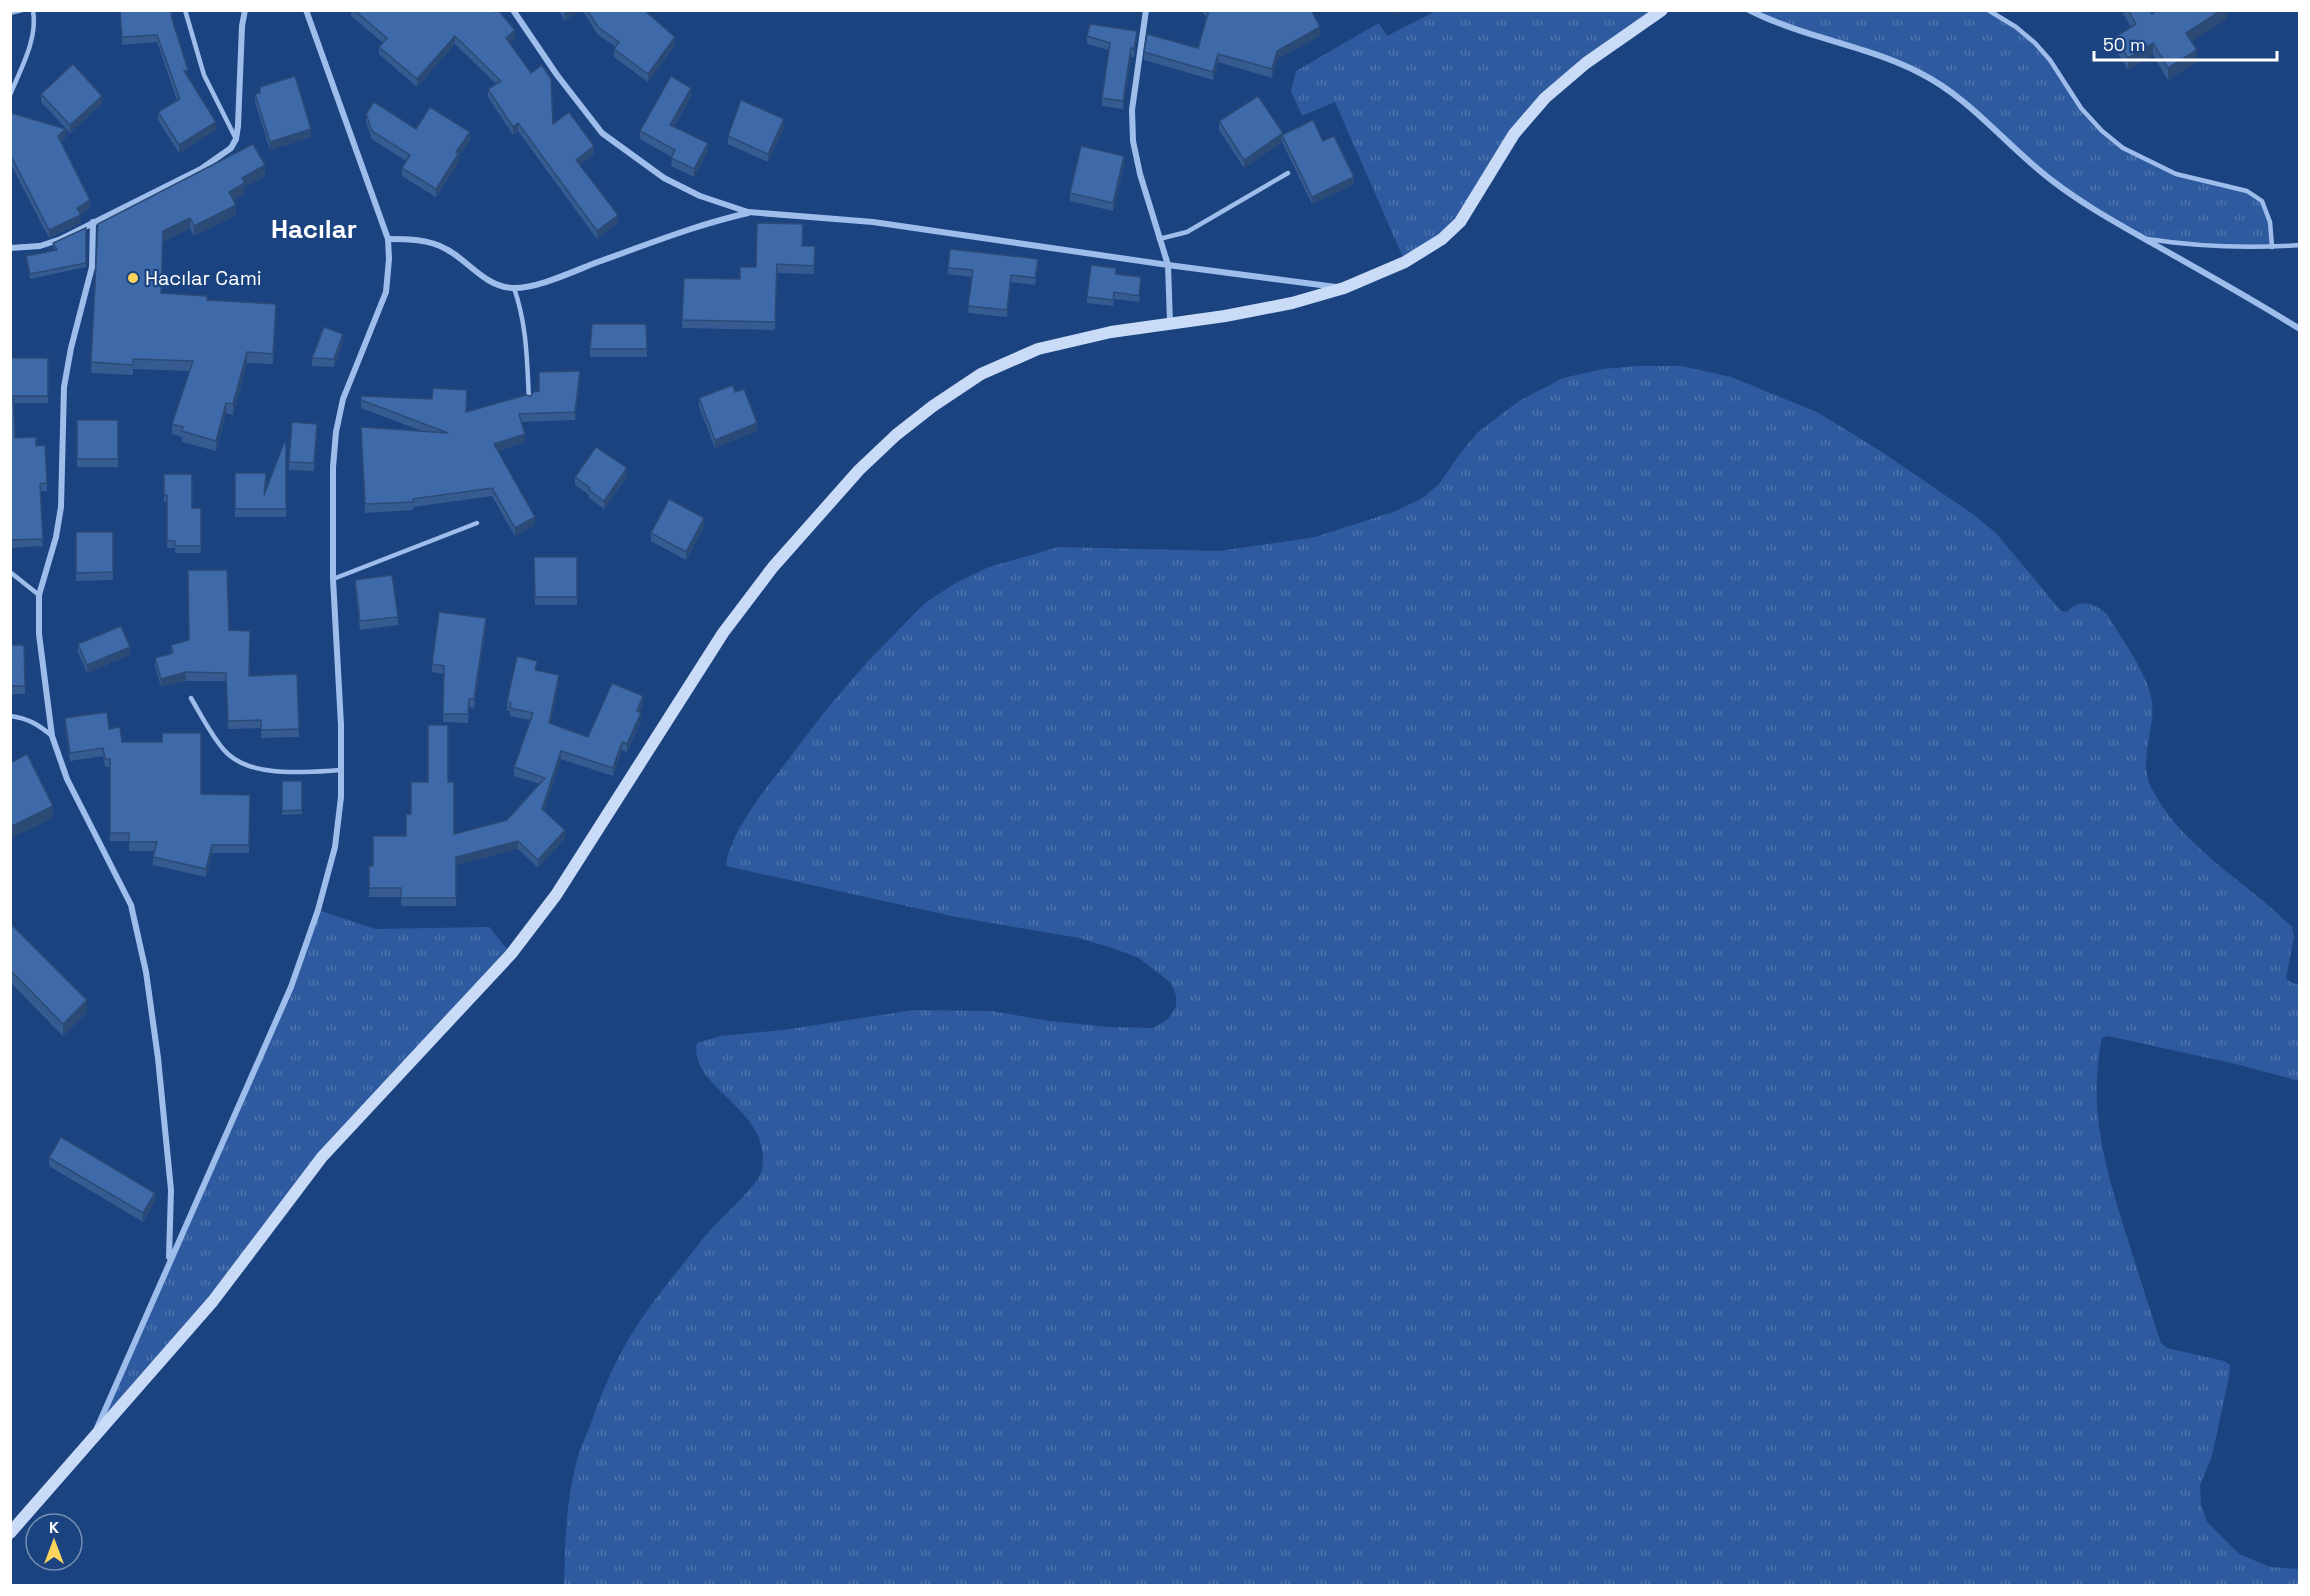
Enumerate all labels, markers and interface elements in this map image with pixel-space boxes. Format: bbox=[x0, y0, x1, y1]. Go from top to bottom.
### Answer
scale bar bbox=[2094, 24, 2277, 62]
text: 50 m bbox=[2103, 33, 2145, 56]
district label: Hacılar bbox=[271, 212, 357, 246]
place label: Hacılar Cami bbox=[145, 265, 262, 291]
marker: Hacılar Cami bbox=[126, 271, 140, 285]
north arrow bbox=[24, 1512, 84, 1572]
text: K bbox=[49, 1517, 59, 1538]

